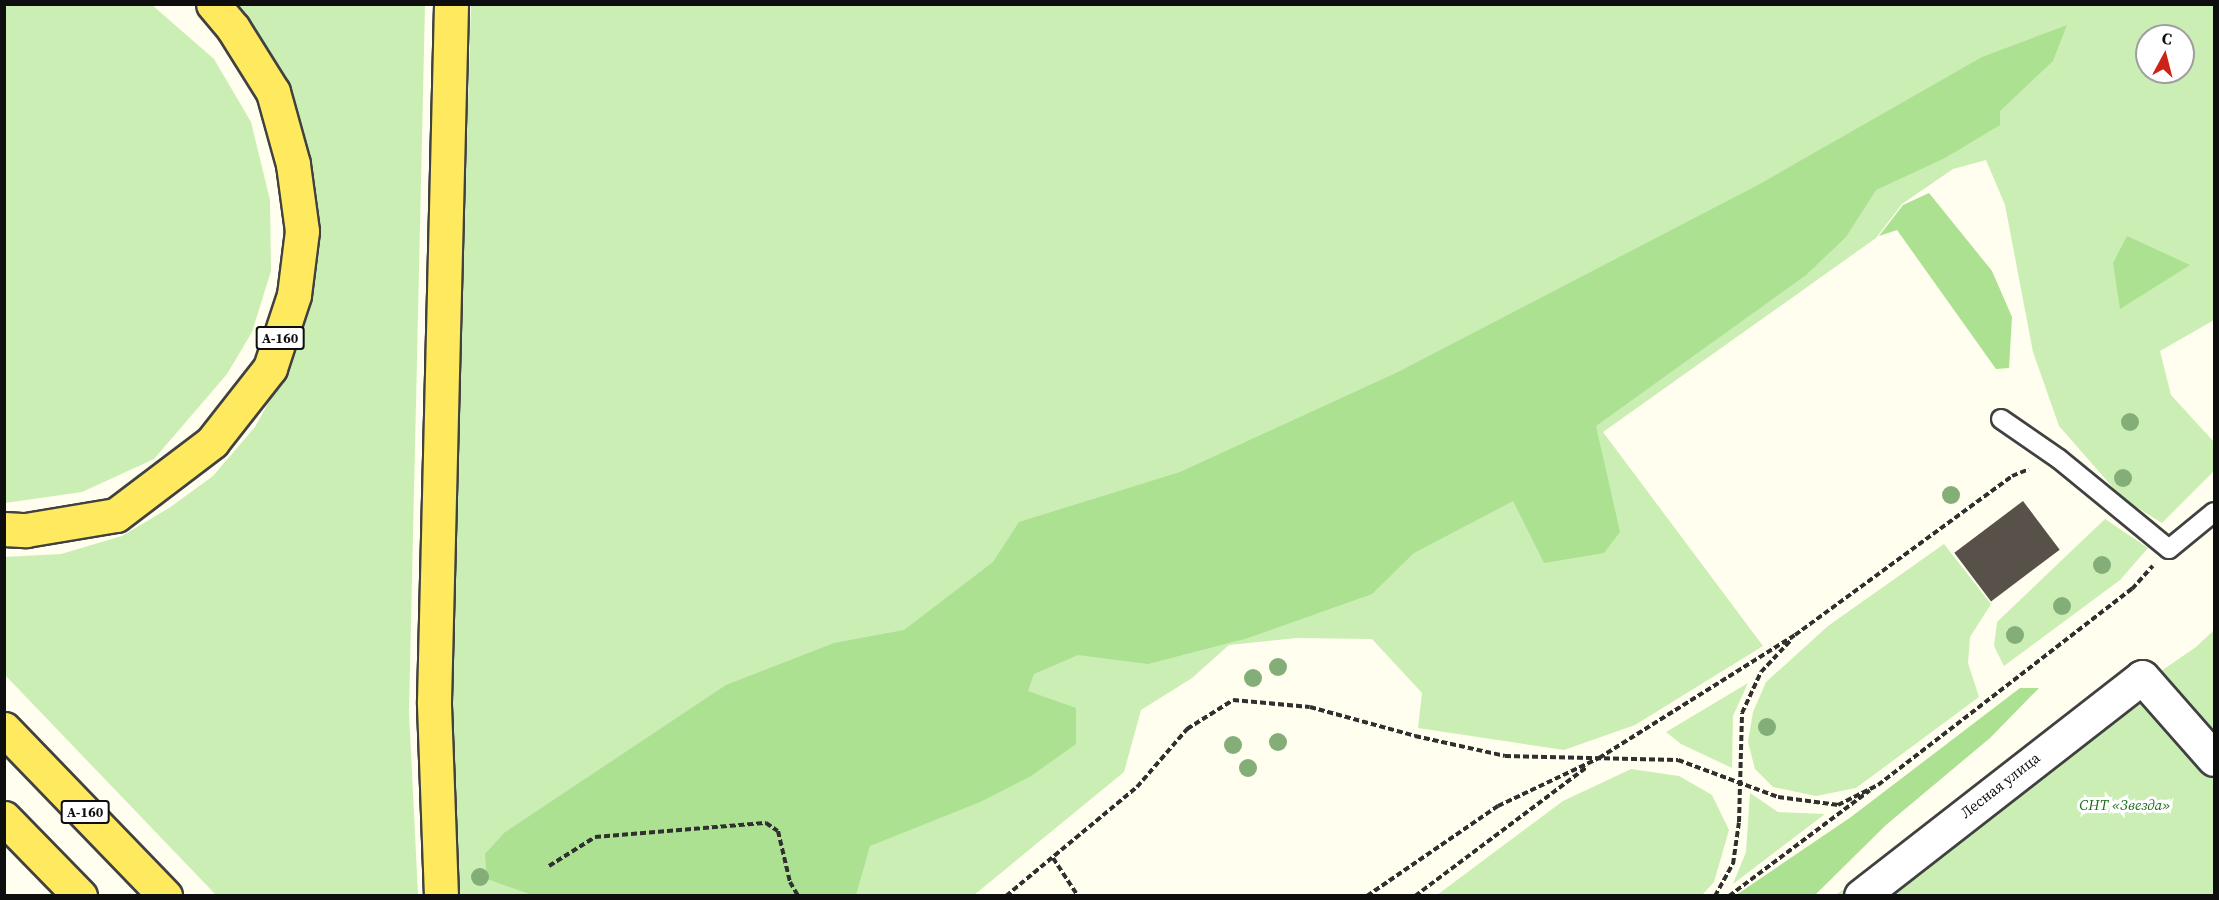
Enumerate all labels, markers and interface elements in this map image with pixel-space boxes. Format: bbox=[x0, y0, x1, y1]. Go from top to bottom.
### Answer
north arrow bbox=[2135, 24, 2195, 84]
text: С bbox=[2161, 27, 2173, 50]
road number: А-160 bbox=[254, 327, 306, 349]
street label: Лесная улица bbox=[1957, 748, 2043, 822]
park label: СНТ «Звезда» bbox=[2079, 796, 2171, 814]
road number: А-160 bbox=[60, 801, 110, 823]

